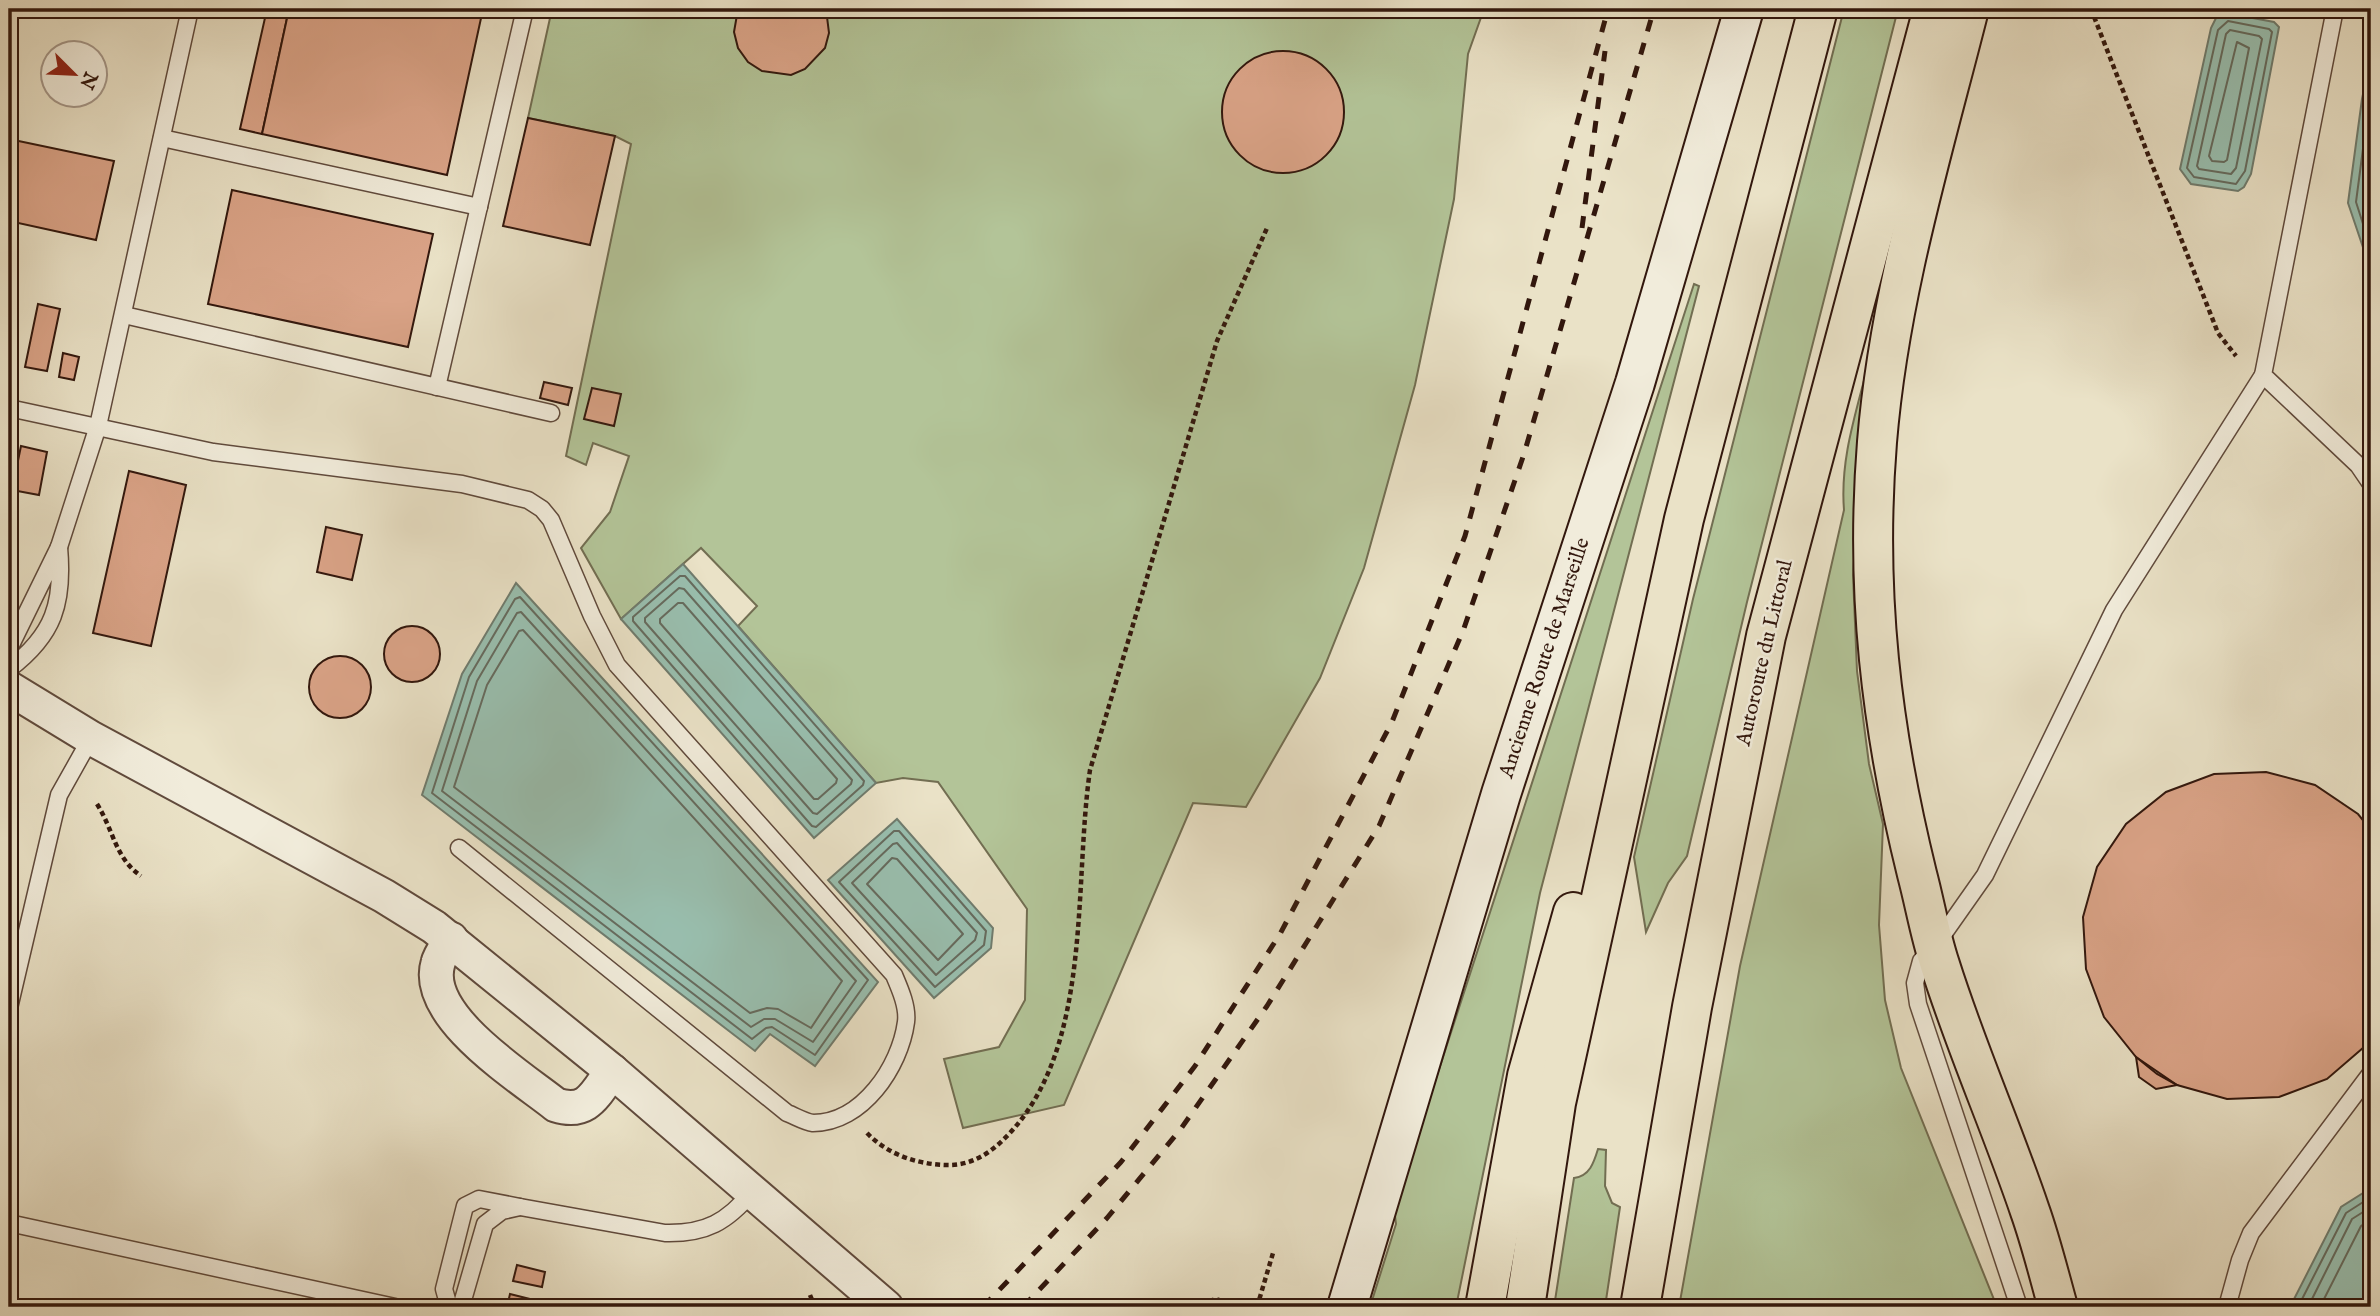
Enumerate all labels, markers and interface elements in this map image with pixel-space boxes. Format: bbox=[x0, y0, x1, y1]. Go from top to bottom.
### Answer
north arrow bbox=[38, 38, 108, 108]
text: N bbox=[73, 67, 102, 93]
street label: Ancienne Route de Marseille bbox=[1493, 534, 1597, 783]
street label: Autoroute du Littoral bbox=[1730, 557, 1800, 750]

